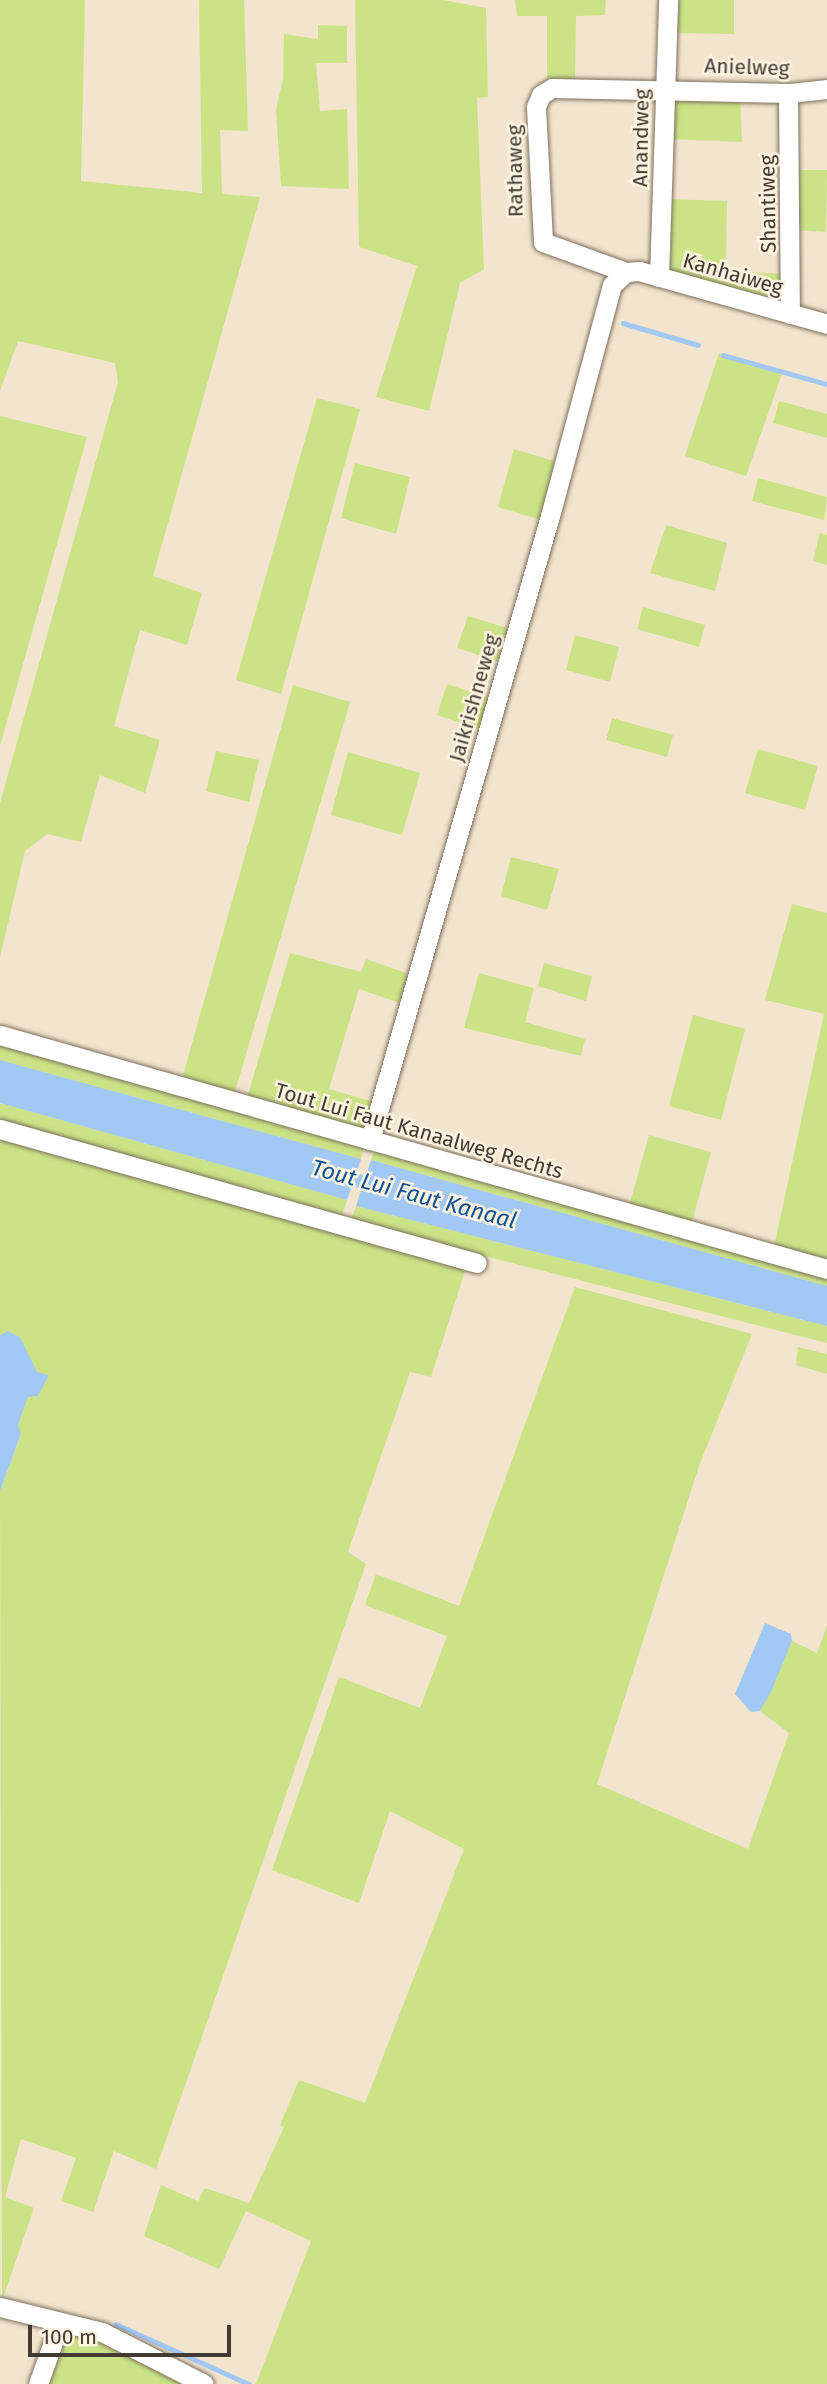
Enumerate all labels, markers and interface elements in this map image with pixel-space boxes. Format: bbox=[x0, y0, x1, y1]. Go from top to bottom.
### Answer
street label: Anielweg bbox=[704, 53, 790, 81]
street label: Anandweg bbox=[628, 89, 654, 187]
street label: Rathaweg bbox=[502, 125, 528, 217]
street label: Shantiweg bbox=[755, 155, 781, 253]
street label: Kanhaiweg bbox=[680, 248, 786, 300]
street label: Jaikrishneweg bbox=[444, 631, 504, 765]
street label: Tout Lui Faut Kanaalweg Rechts bbox=[272, 1078, 566, 1184]
water label: Tout Lui Faut Kanaal bbox=[309, 1153, 519, 1235]
scale bar bbox=[32, 2310, 234, 2354]
text: 100 m bbox=[41, 2324, 97, 2350]

